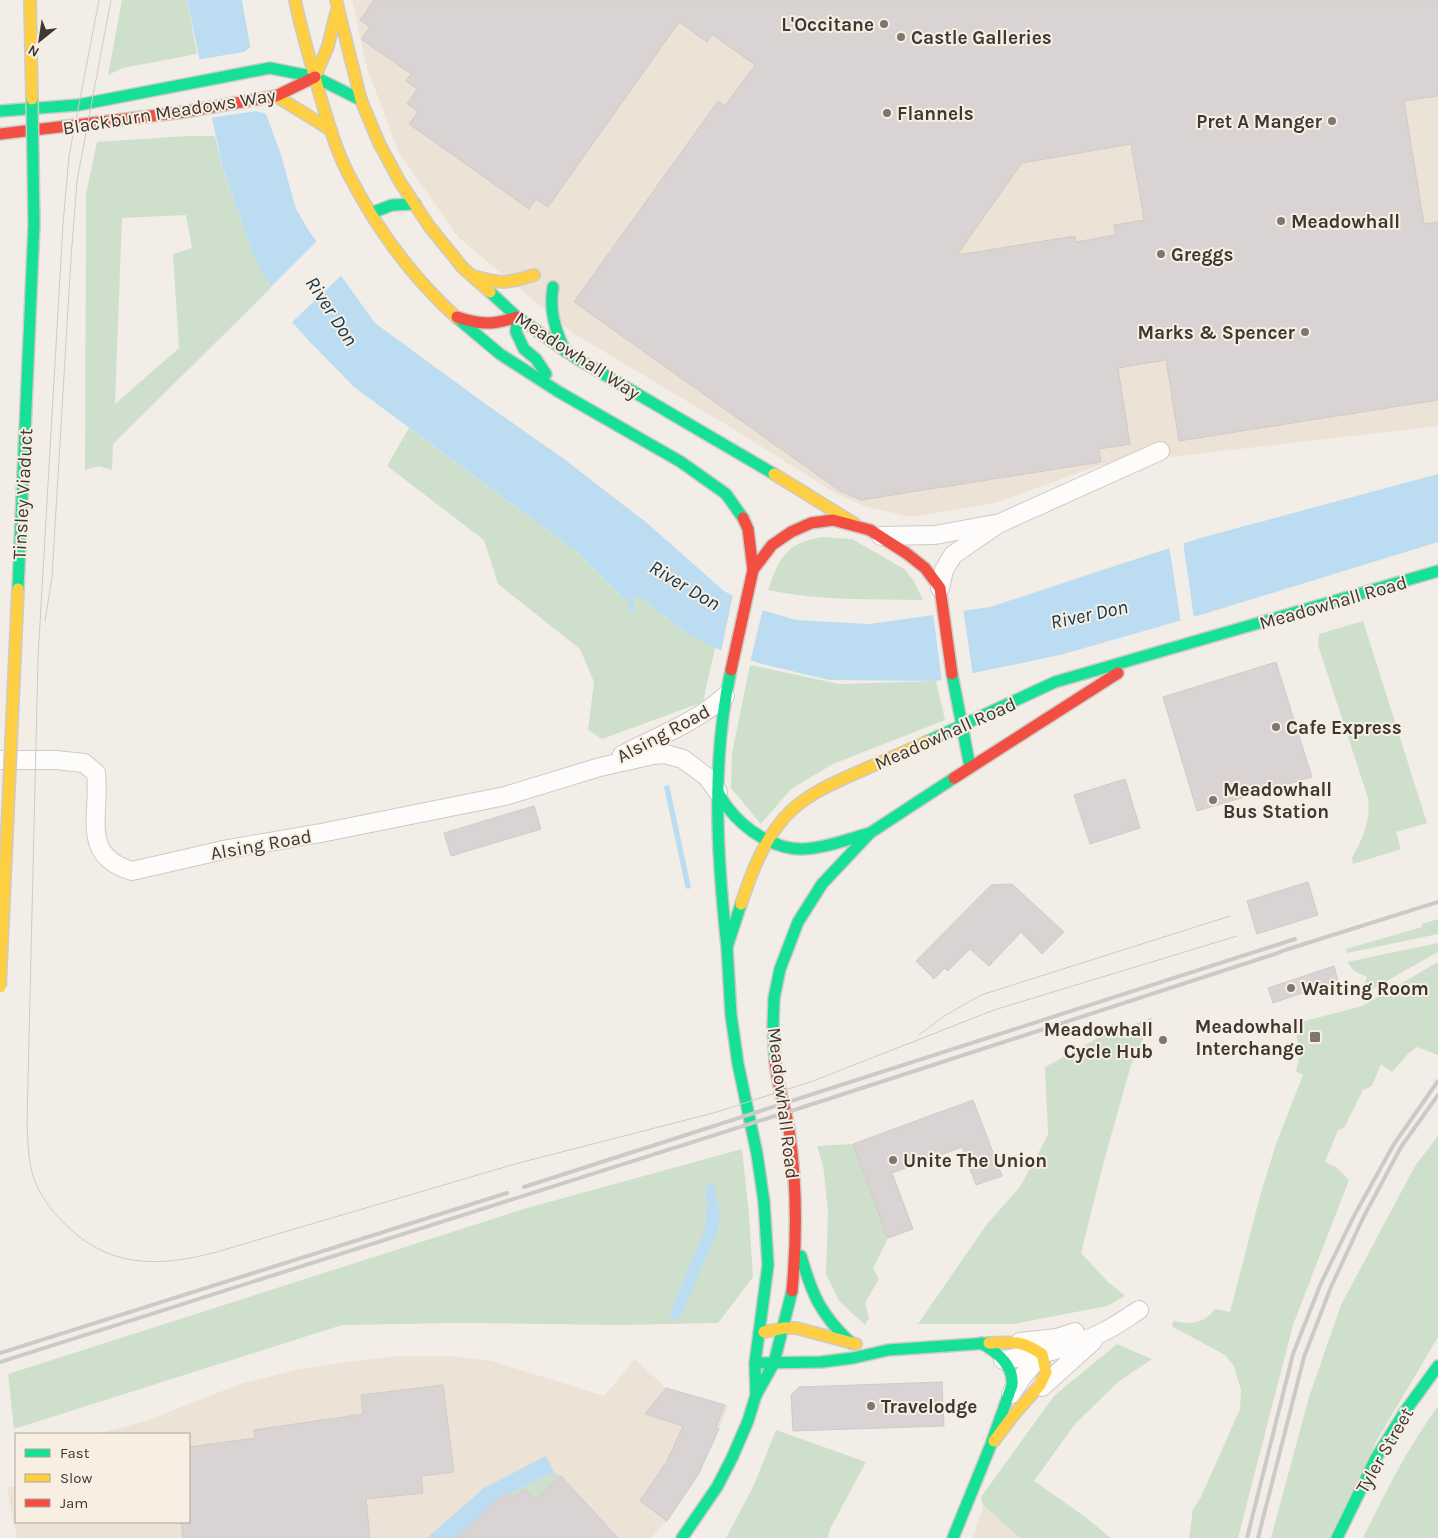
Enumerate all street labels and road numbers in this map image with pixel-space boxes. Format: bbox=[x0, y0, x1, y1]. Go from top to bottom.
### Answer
street label: Blackburn Meadows Way bbox=[61, 84, 278, 140]
street label: Meadowhall Way bbox=[511, 307, 644, 404]
street label: Tinsley Viaduct bbox=[9, 428, 37, 560]
street label: Meadowhall Road bbox=[1257, 571, 1410, 635]
street label: Meadowhall Road bbox=[871, 693, 1020, 775]
street label: Alsing Road bbox=[613, 700, 714, 768]
street label: Alsing Road bbox=[209, 825, 313, 865]
street label: Meadowhall Road bbox=[763, 1026, 803, 1180]
street label: Tyler Street bbox=[1351, 1404, 1418, 1497]

